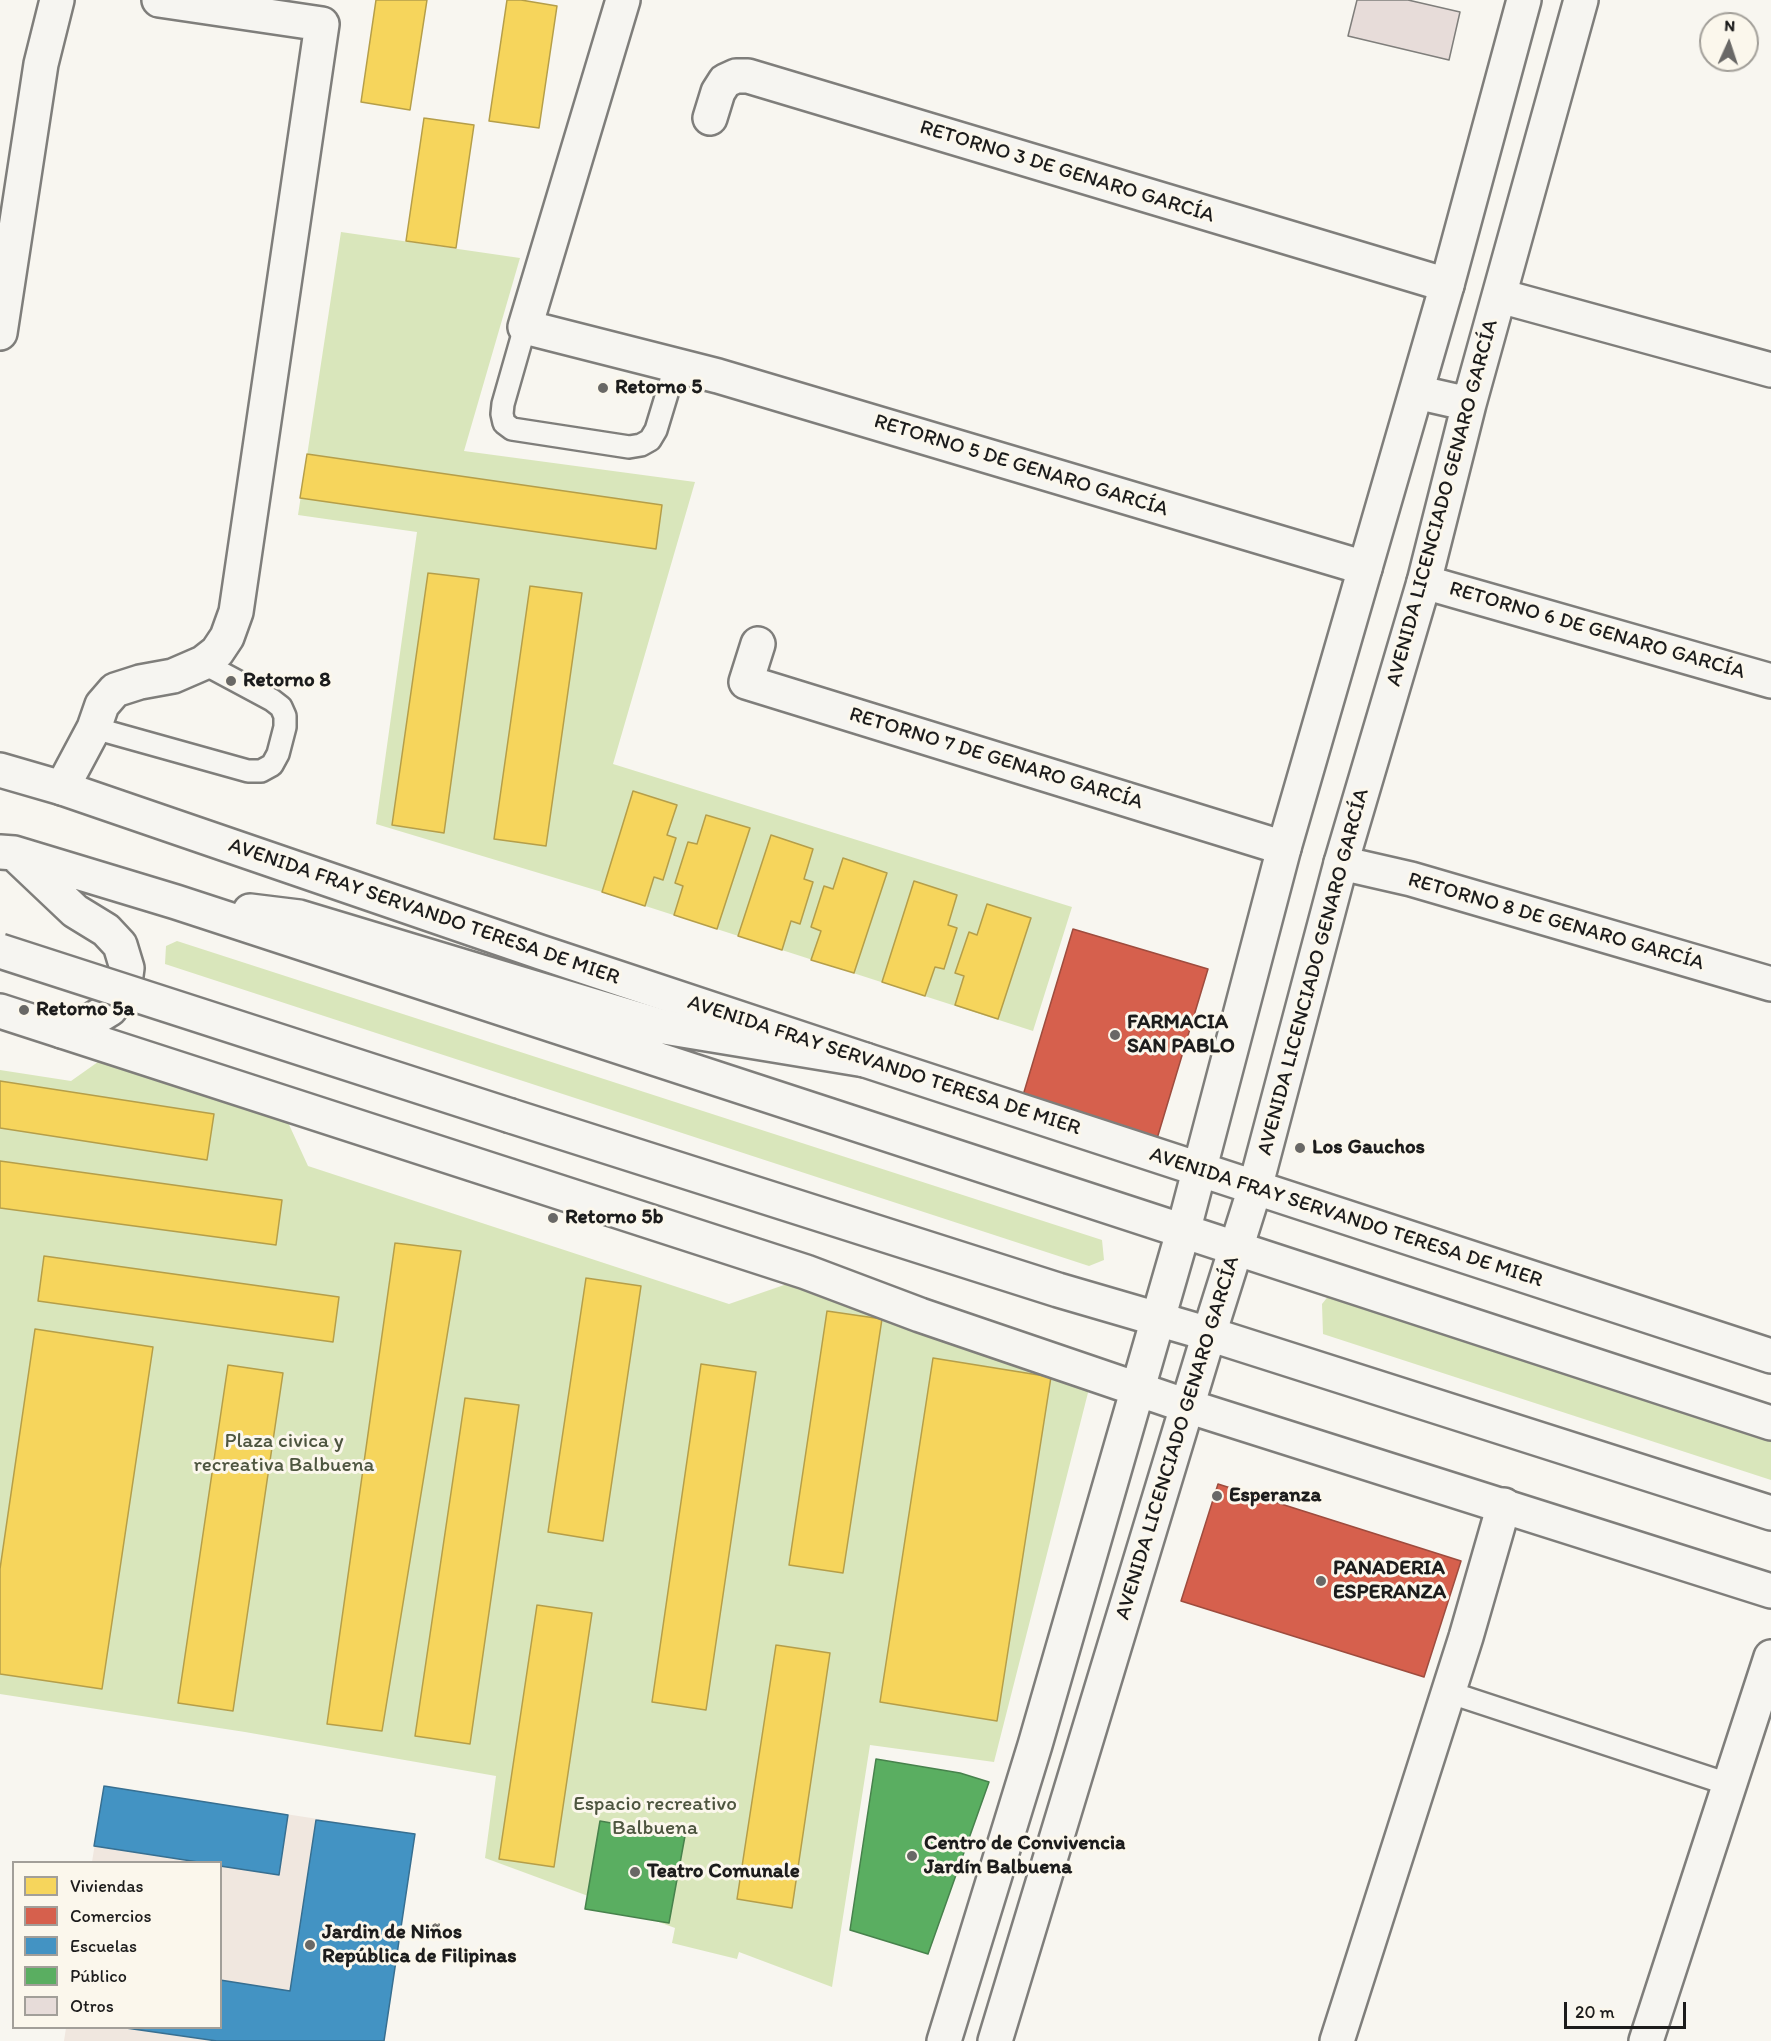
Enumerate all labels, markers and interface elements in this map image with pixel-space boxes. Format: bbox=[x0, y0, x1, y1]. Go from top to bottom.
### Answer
north arrow bbox=[1699, 12, 1759, 72]
text: N bbox=[1724, 16, 1736, 35]
street label: RETORNO 3 DE GENARO GARCÍA bbox=[917, 115, 1217, 229]
street label: AVENIDA LICENCIADO GENARO GARCÍA bbox=[1382, 317, 1504, 689]
place label: Retorno 5 bbox=[615, 375, 702, 401]
marker: Retorno 5 bbox=[596, 381, 610, 395]
street label: RETORNO 5 DE GENARO GARCÍA bbox=[871, 409, 1171, 523]
street label: RETORNO 6 DE GENARO GARCÍA bbox=[1446, 577, 1748, 685]
place label: Retorno 8 bbox=[243, 668, 331, 694]
marker: Retorno 8 bbox=[224, 674, 238, 688]
street label: RETORNO 7 DE GENARO GARCÍA bbox=[846, 702, 1146, 816]
street label: AVENIDA LICENCIADO GENARO GARCÍA bbox=[1253, 786, 1375, 1158]
street label: AVENIDA FRAY SERVANDO TERESA DE MIER bbox=[225, 833, 623, 991]
street label: RETORNO 8 DE GENARO GARCÍA bbox=[1405, 868, 1707, 976]
street label: AVENIDA FRAY SERVANDO TERESA DE MIER bbox=[684, 990, 1084, 1142]
place label: Retorno 5a bbox=[36, 997, 134, 1023]
marker: Retorno 5a bbox=[17, 1003, 31, 1017]
place label: FARMACIA SAN PABLO bbox=[1127, 1010, 1235, 1060]
marker: FARMACIA SAN PABLO bbox=[1108, 1028, 1122, 1042]
place label: Los Gauchos bbox=[1312, 1135, 1425, 1161]
marker: Los Gauchos bbox=[1293, 1141, 1307, 1155]
street label: AVENIDA FRAY SERVANDO TERESA DE MIER bbox=[1146, 1142, 1546, 1294]
place label: Retorno 5b bbox=[565, 1205, 663, 1231]
marker: Retorno 5b bbox=[546, 1211, 560, 1225]
street label: AVENIDA LICENCIADO GENARO GARCÍA bbox=[1111, 1253, 1245, 1623]
park label: Plaza civica y recreativa Balbuena bbox=[194, 1429, 374, 1479]
place label: Esperanza bbox=[1229, 1483, 1321, 1509]
marker: Esperanza bbox=[1210, 1489, 1224, 1503]
place label: PANADERIA ESPERANZA bbox=[1333, 1556, 1446, 1606]
marker: PANADERIA ESPERANZA bbox=[1314, 1574, 1328, 1588]
park label: Espacio recreativo Balbuena bbox=[573, 1792, 737, 1842]
place label: Centro de Convivencia Jardín Balbuena bbox=[924, 1831, 1125, 1881]
marker: Centro de Convivencia Jardín Balbuena bbox=[905, 1849, 919, 1863]
place label: Teatro Comunale bbox=[647, 1859, 800, 1885]
legend bbox=[12, 1861, 222, 2029]
marker: Teatro Comunale bbox=[628, 1865, 642, 1879]
text: Viviendas bbox=[70, 1875, 144, 1897]
text: Comercios bbox=[70, 1905, 152, 1927]
place label: Jardin de Niños República de Filipinas bbox=[322, 1920, 517, 1970]
text: Escuelas bbox=[70, 1935, 137, 1957]
marker: Jardin de Niños República de Filipinas bbox=[303, 1938, 317, 1952]
text: Público bbox=[70, 1965, 127, 1987]
scale bar bbox=[1567, 1990, 1688, 2028]
text: Otros bbox=[70, 1995, 114, 2017]
text: 20 m bbox=[1575, 2001, 1615, 2023]

